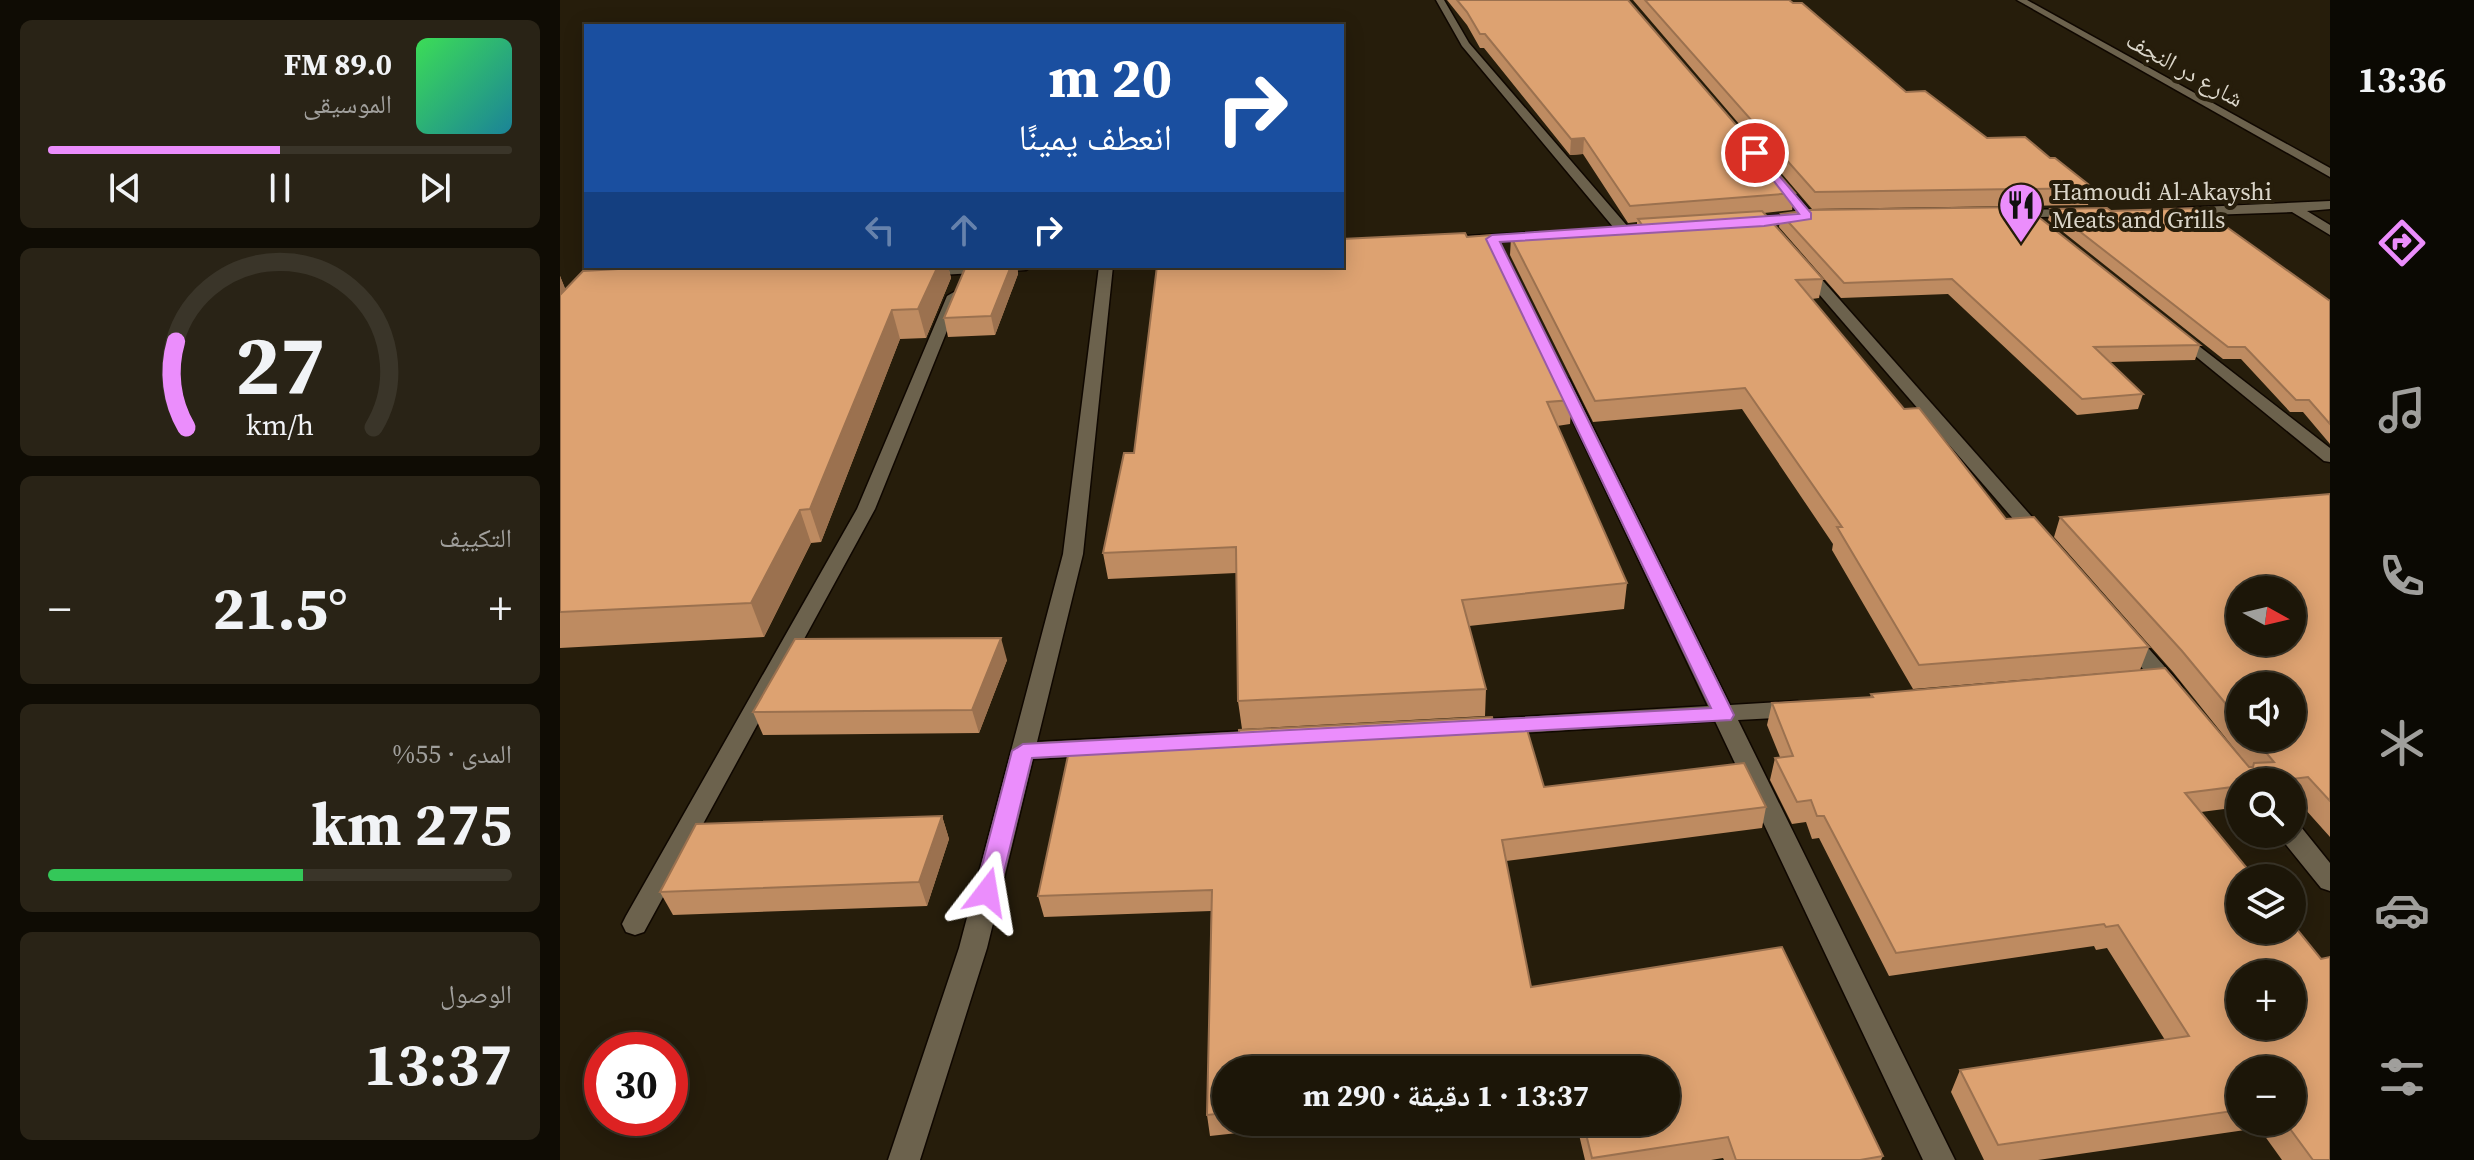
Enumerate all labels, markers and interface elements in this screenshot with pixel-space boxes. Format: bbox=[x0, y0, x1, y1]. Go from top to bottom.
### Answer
street label: شارع در النجف bbox=[2120, 23, 2250, 115]
text: 20 m bbox=[1049, 39, 1172, 116]
text: 89.0 FM bbox=[284, 44, 392, 85]
text: 13:36 bbox=[2358, 55, 2446, 104]
icon: right bbox=[1200, 56, 1304, 160]
text: الموسيقى bbox=[303, 86, 392, 122]
text: انعطف يمينًا bbox=[1018, 113, 1172, 162]
pin bbox=[1721, 119, 1789, 187]
icon: arrive bbox=[1733, 131, 1777, 175]
icon: previous bbox=[103, 166, 147, 210]
icon: pause bbox=[258, 166, 302, 210]
icon: next bbox=[413, 166, 457, 210]
place label: Hamoudi Al-Akayshi Meats and Grills bbox=[2052, 175, 2272, 236]
restaurant icon: Hamoudi Al-Akayshi Meats and Grills bbox=[1997, 181, 2045, 244]
icon: left bbox=[858, 208, 902, 252]
icon: ahead bbox=[942, 208, 986, 252]
icon: right bbox=[1026, 208, 1070, 252]
icon: directions bbox=[2374, 215, 2430, 271]
text: 27 bbox=[235, 308, 325, 422]
icon: music bbox=[2374, 382, 2430, 438]
text: km/h bbox=[246, 405, 314, 445]
text: التكييف bbox=[439, 520, 512, 556]
icon: phone bbox=[2374, 548, 2430, 604]
text: 21.5° bbox=[212, 567, 348, 649]
north arrow bbox=[2226, 576, 2306, 656]
map controls bbox=[2226, 576, 2306, 1136]
text: − bbox=[48, 578, 71, 639]
text: + bbox=[489, 578, 512, 639]
button: sound bbox=[2226, 672, 2306, 752]
icon: climate bbox=[2374, 715, 2430, 771]
text: المدى · 55% bbox=[392, 736, 512, 772]
button: search bbox=[2226, 768, 2306, 848]
text: 275 km bbox=[311, 783, 512, 865]
position arrow bbox=[945, 850, 1029, 934]
button: layers bbox=[2226, 864, 2306, 944]
icon: car bbox=[2374, 882, 2430, 938]
button: + bbox=[2226, 960, 2306, 1040]
text: الوصول bbox=[440, 976, 512, 1012]
text: 13:37 bbox=[364, 1023, 512, 1105]
speed limit sign: 30 bbox=[584, 1032, 688, 1136]
icon: filters bbox=[2374, 1049, 2430, 1105]
button: − bbox=[2226, 1056, 2306, 1136]
text: 13:37 · 1 دقيقة · 290 m bbox=[1303, 1075, 1589, 1116]

